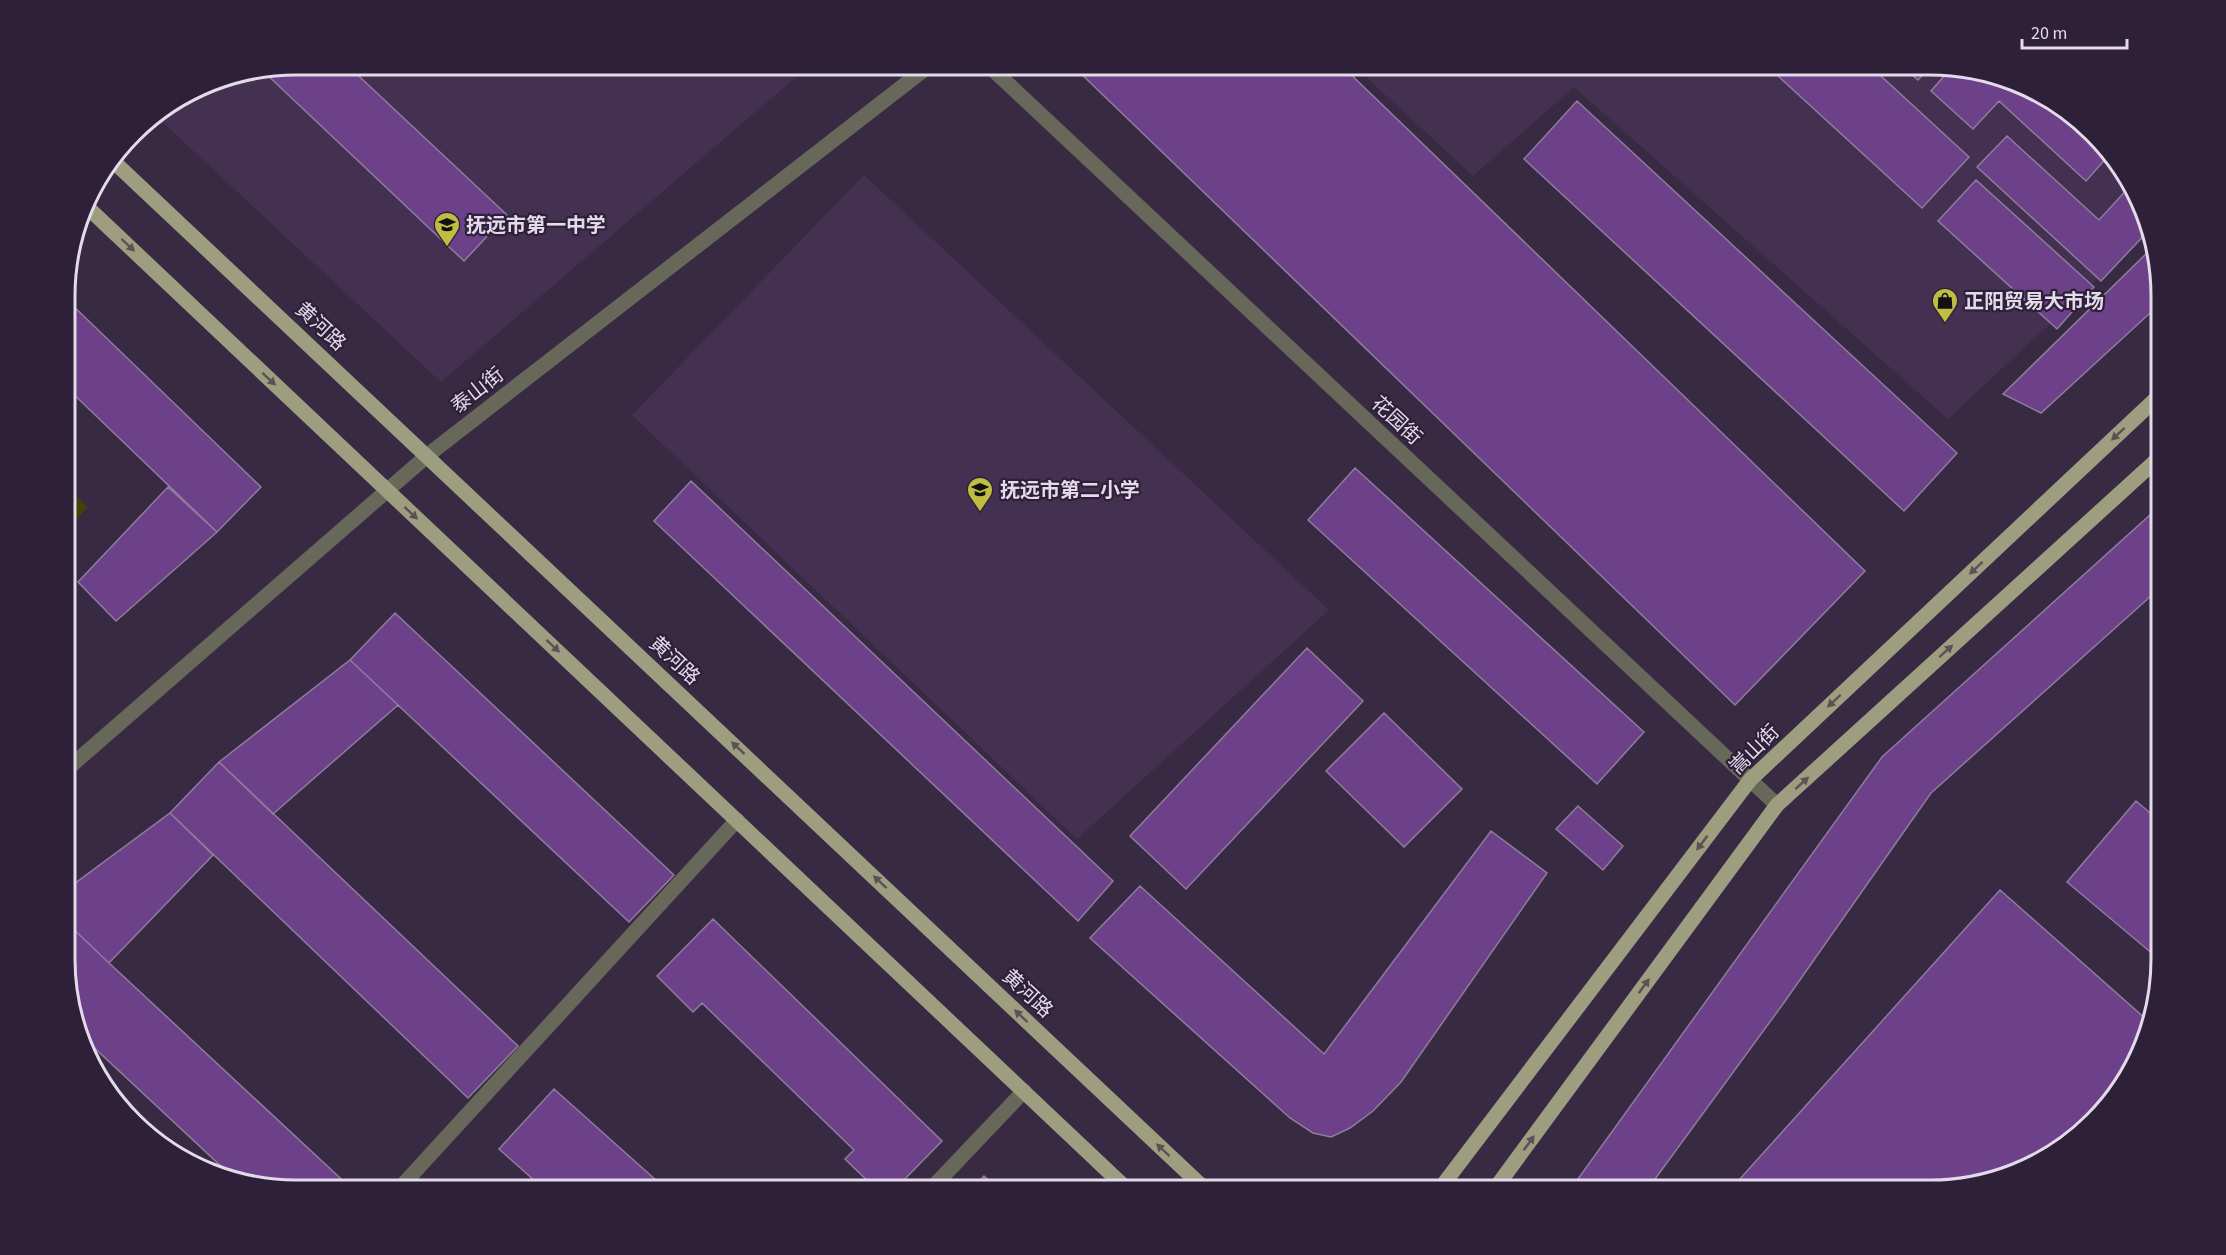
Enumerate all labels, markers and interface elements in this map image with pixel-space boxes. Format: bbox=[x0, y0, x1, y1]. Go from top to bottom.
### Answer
scale bar bbox=[2022, 12, 2127, 50]
text: 20 m bbox=[2031, 21, 2067, 46]
school or university icon: 抚远市第一中学 bbox=[432, 210, 462, 248]
place label: 抚远市第一中学 bbox=[466, 212, 606, 240]
one-way arrow bbox=[120, 238, 135, 252]
shop icon: 正阳贸易大市场 bbox=[1930, 286, 1960, 324]
place label: 正阳贸易大市场 bbox=[1964, 288, 2104, 316]
street label: 黄河路 bbox=[289, 296, 352, 357]
street label: 泰山街 bbox=[445, 361, 510, 420]
one-way arrow bbox=[262, 372, 277, 386]
street label: 花园街 bbox=[1365, 390, 1428, 451]
one-way arrow bbox=[2111, 427, 2126, 441]
school or university icon: 抚远市第二小学 bbox=[965, 475, 995, 513]
place label: 抚远市第二小学 bbox=[1000, 477, 1140, 505]
one-way arrow bbox=[404, 505, 418, 519]
one-way arrow bbox=[1969, 560, 1983, 574]
street label: 黄河路 bbox=[643, 630, 706, 691]
one-way arrow bbox=[546, 639, 560, 653]
one-way arrow bbox=[1939, 644, 1954, 658]
one-way arrow bbox=[1827, 694, 1842, 707]
street label: 嵩山街 bbox=[1724, 719, 1786, 781]
one-way arrow bbox=[731, 742, 745, 756]
one-way arrow bbox=[1795, 776, 1809, 790]
one-way arrow bbox=[1696, 836, 1708, 851]
one-way arrow bbox=[872, 875, 887, 889]
street label: 黄河路 bbox=[996, 963, 1059, 1024]
one-way arrow bbox=[1638, 978, 1650, 993]
one-way arrow bbox=[1014, 1009, 1029, 1023]
one-way arrow bbox=[1523, 1135, 1535, 1151]
one-way arrow bbox=[1156, 1143, 1171, 1157]

